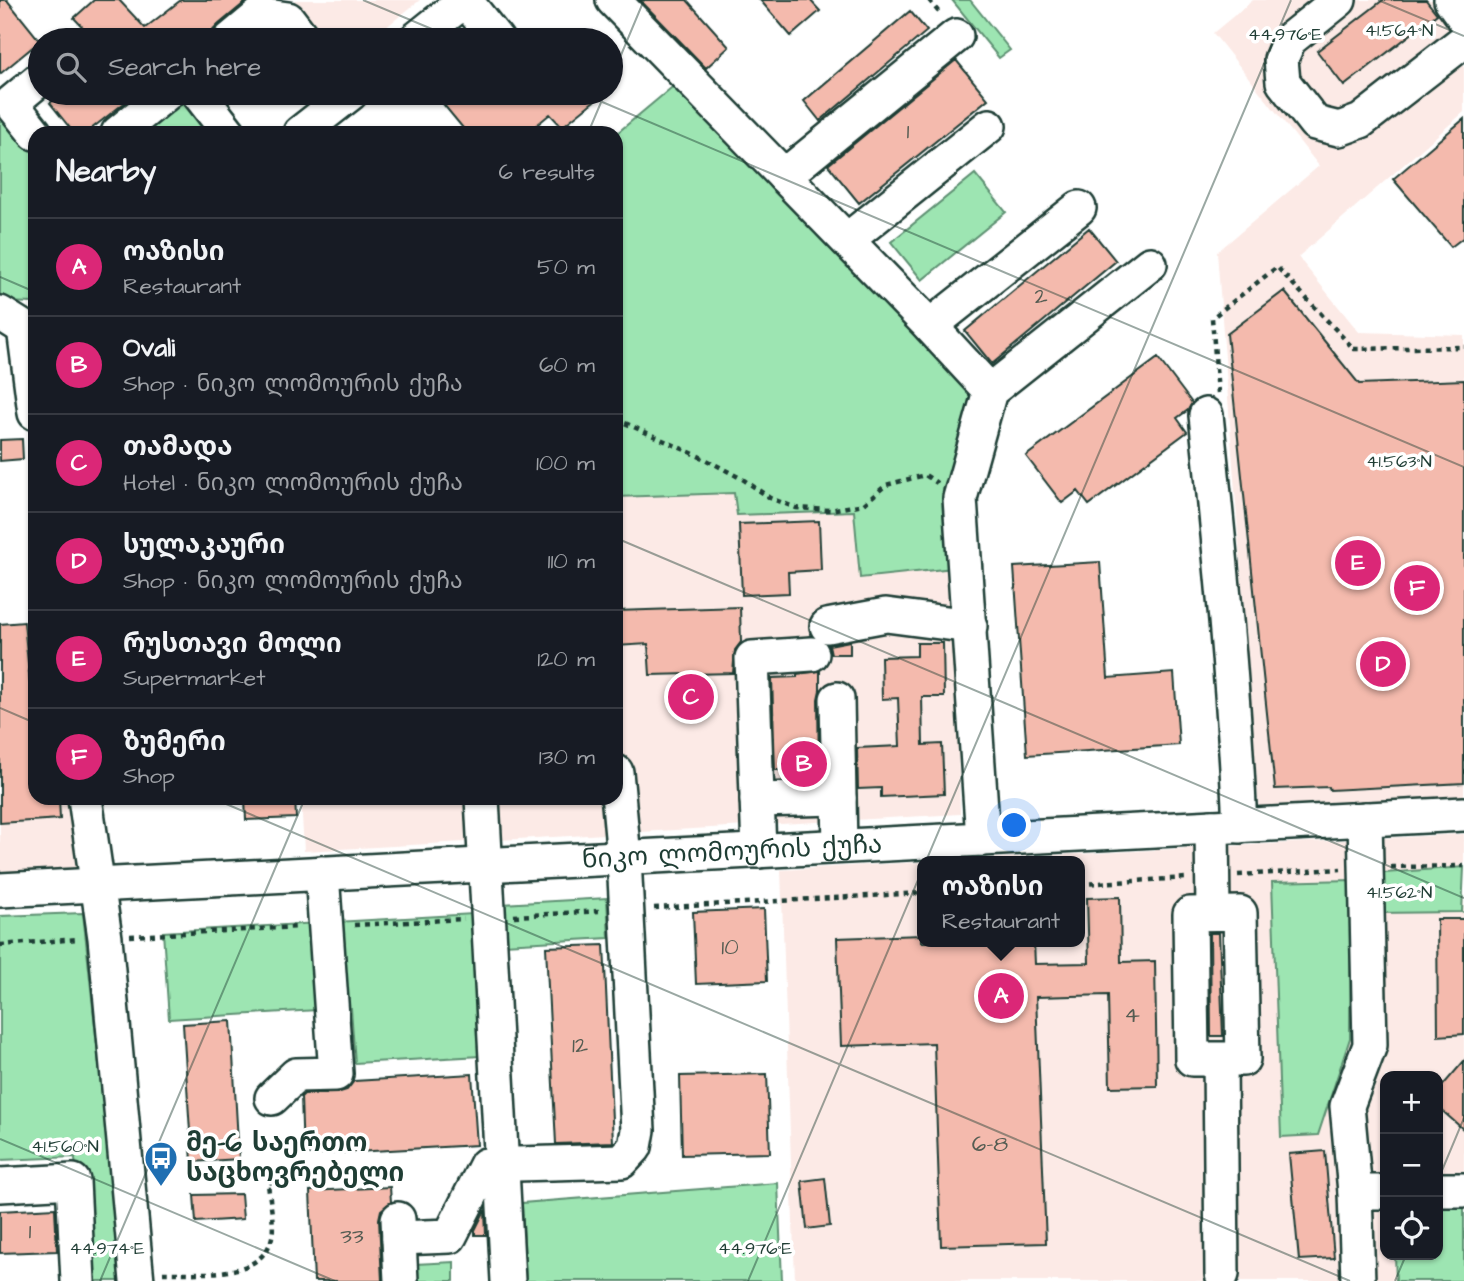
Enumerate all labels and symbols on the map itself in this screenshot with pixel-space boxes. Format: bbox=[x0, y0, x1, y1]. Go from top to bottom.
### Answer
text: 41.564°N bbox=[1365, 18, 1433, 43]
text: 44.976°E bbox=[1248, 22, 1322, 47]
house number: 1 bbox=[907, 115, 910, 147]
house number: 2 bbox=[1034, 280, 1048, 312]
text: 41.563°N bbox=[1366, 449, 1432, 474]
pin: E bbox=[1335, 537, 1381, 589]
pin: F bbox=[1394, 562, 1440, 614]
pin: D bbox=[1360, 638, 1406, 690]
pin: C bbox=[668, 671, 714, 723]
pin: B bbox=[781, 738, 827, 790]
your location bbox=[997, 808, 1031, 842]
street label: ნიკო ლომოურის ქუჩა bbox=[581, 826, 883, 878]
text: 41.562°N bbox=[1366, 880, 1432, 905]
house number: 10 bbox=[721, 931, 739, 963]
pin: A bbox=[978, 970, 1024, 1022]
house number: 4 bbox=[1124, 999, 1140, 1031]
house number: 12 bbox=[572, 1029, 588, 1061]
place label: მე-6 საერთო საცხოვრებელი bbox=[186, 1125, 404, 1191]
house number: 6-8 bbox=[972, 1128, 1008, 1160]
text: 41.560°N bbox=[31, 1134, 99, 1159]
bus stop icon: მე-6 საერთო საცხოვრებელი bbox=[142, 1139, 180, 1188]
house number: 1 bbox=[29, 1215, 32, 1247]
house number: 33 bbox=[340, 1220, 364, 1252]
text: 44.974°E bbox=[69, 1236, 145, 1261]
text: 44.976°E bbox=[718, 1236, 792, 1261]

